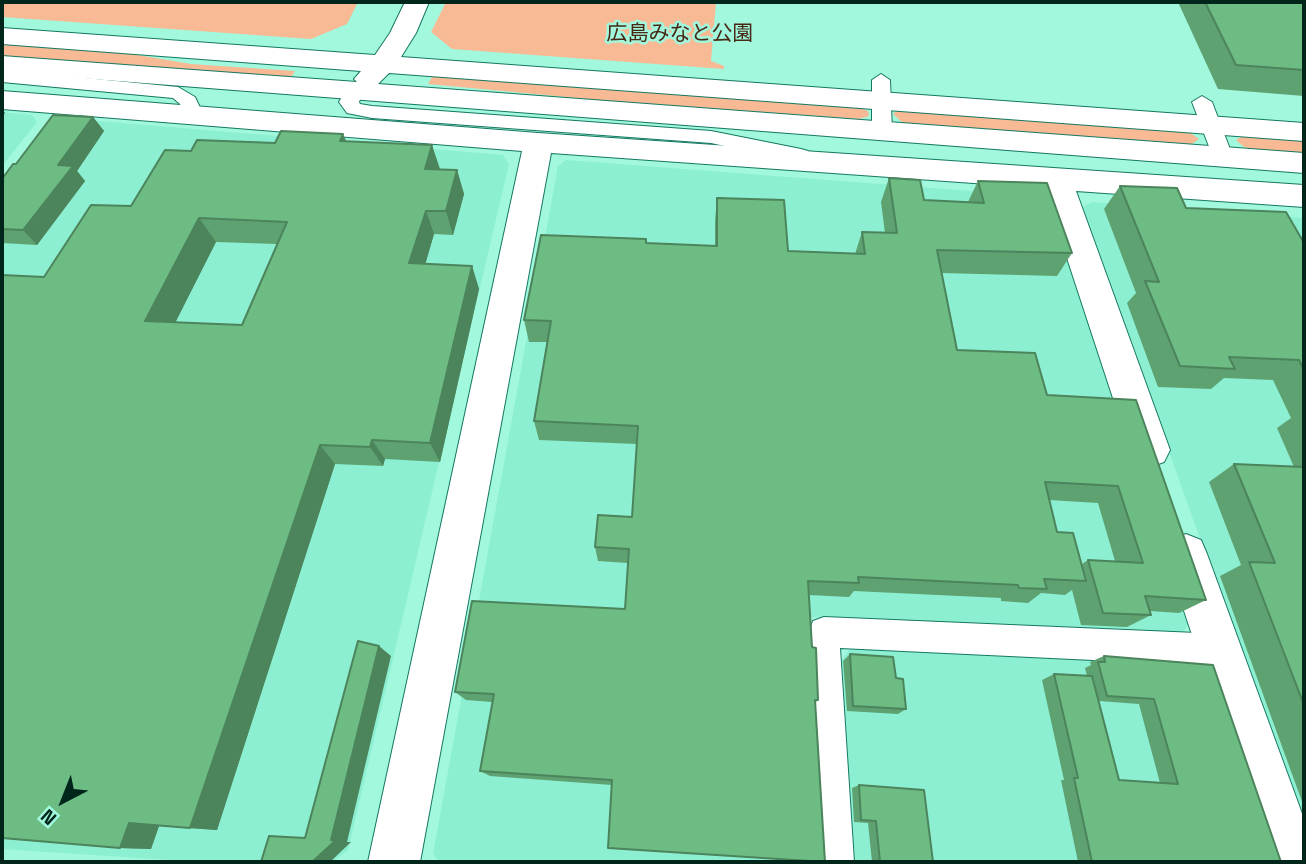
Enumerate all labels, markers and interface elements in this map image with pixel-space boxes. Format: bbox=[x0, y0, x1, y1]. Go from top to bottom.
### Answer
park label: 広島みなと公園 bbox=[607, 21, 753, 47]
north arrow bbox=[28, 766, 98, 836]
text: N bbox=[36, 803, 62, 831]

